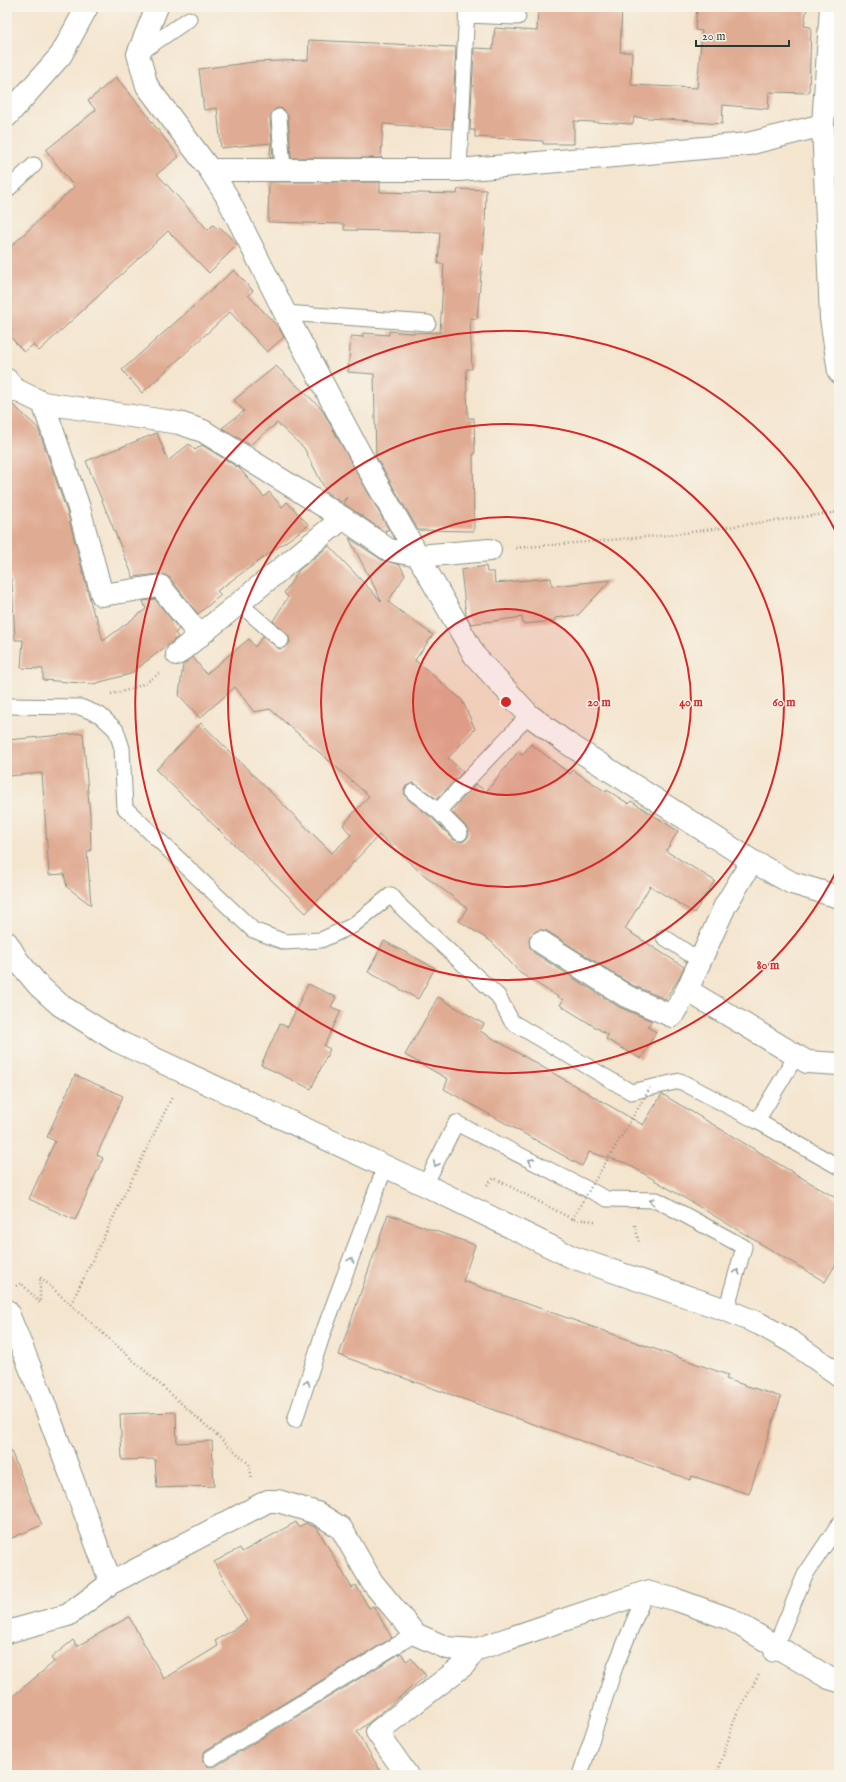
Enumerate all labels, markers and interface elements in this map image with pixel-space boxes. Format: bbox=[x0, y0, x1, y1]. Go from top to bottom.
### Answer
scale bar bbox=[696, 22, 789, 48]
text: 20 m bbox=[702, 29, 725, 44]
centre of rings bbox=[499, 695, 513, 709]
text: 20 m bbox=[587, 695, 611, 710]
text: 40 m bbox=[679, 695, 704, 710]
text: 60 m bbox=[773, 695, 796, 710]
text: 80 m bbox=[757, 958, 780, 973]
one-way arrow bbox=[528, 1158, 535, 1165]
one-way arrow bbox=[433, 1159, 441, 1167]
one-way arrow bbox=[649, 1197, 655, 1206]
one-way arrow bbox=[346, 1257, 354, 1264]
one-way arrow bbox=[733, 1269, 741, 1275]
one-way arrow bbox=[302, 1379, 311, 1386]

